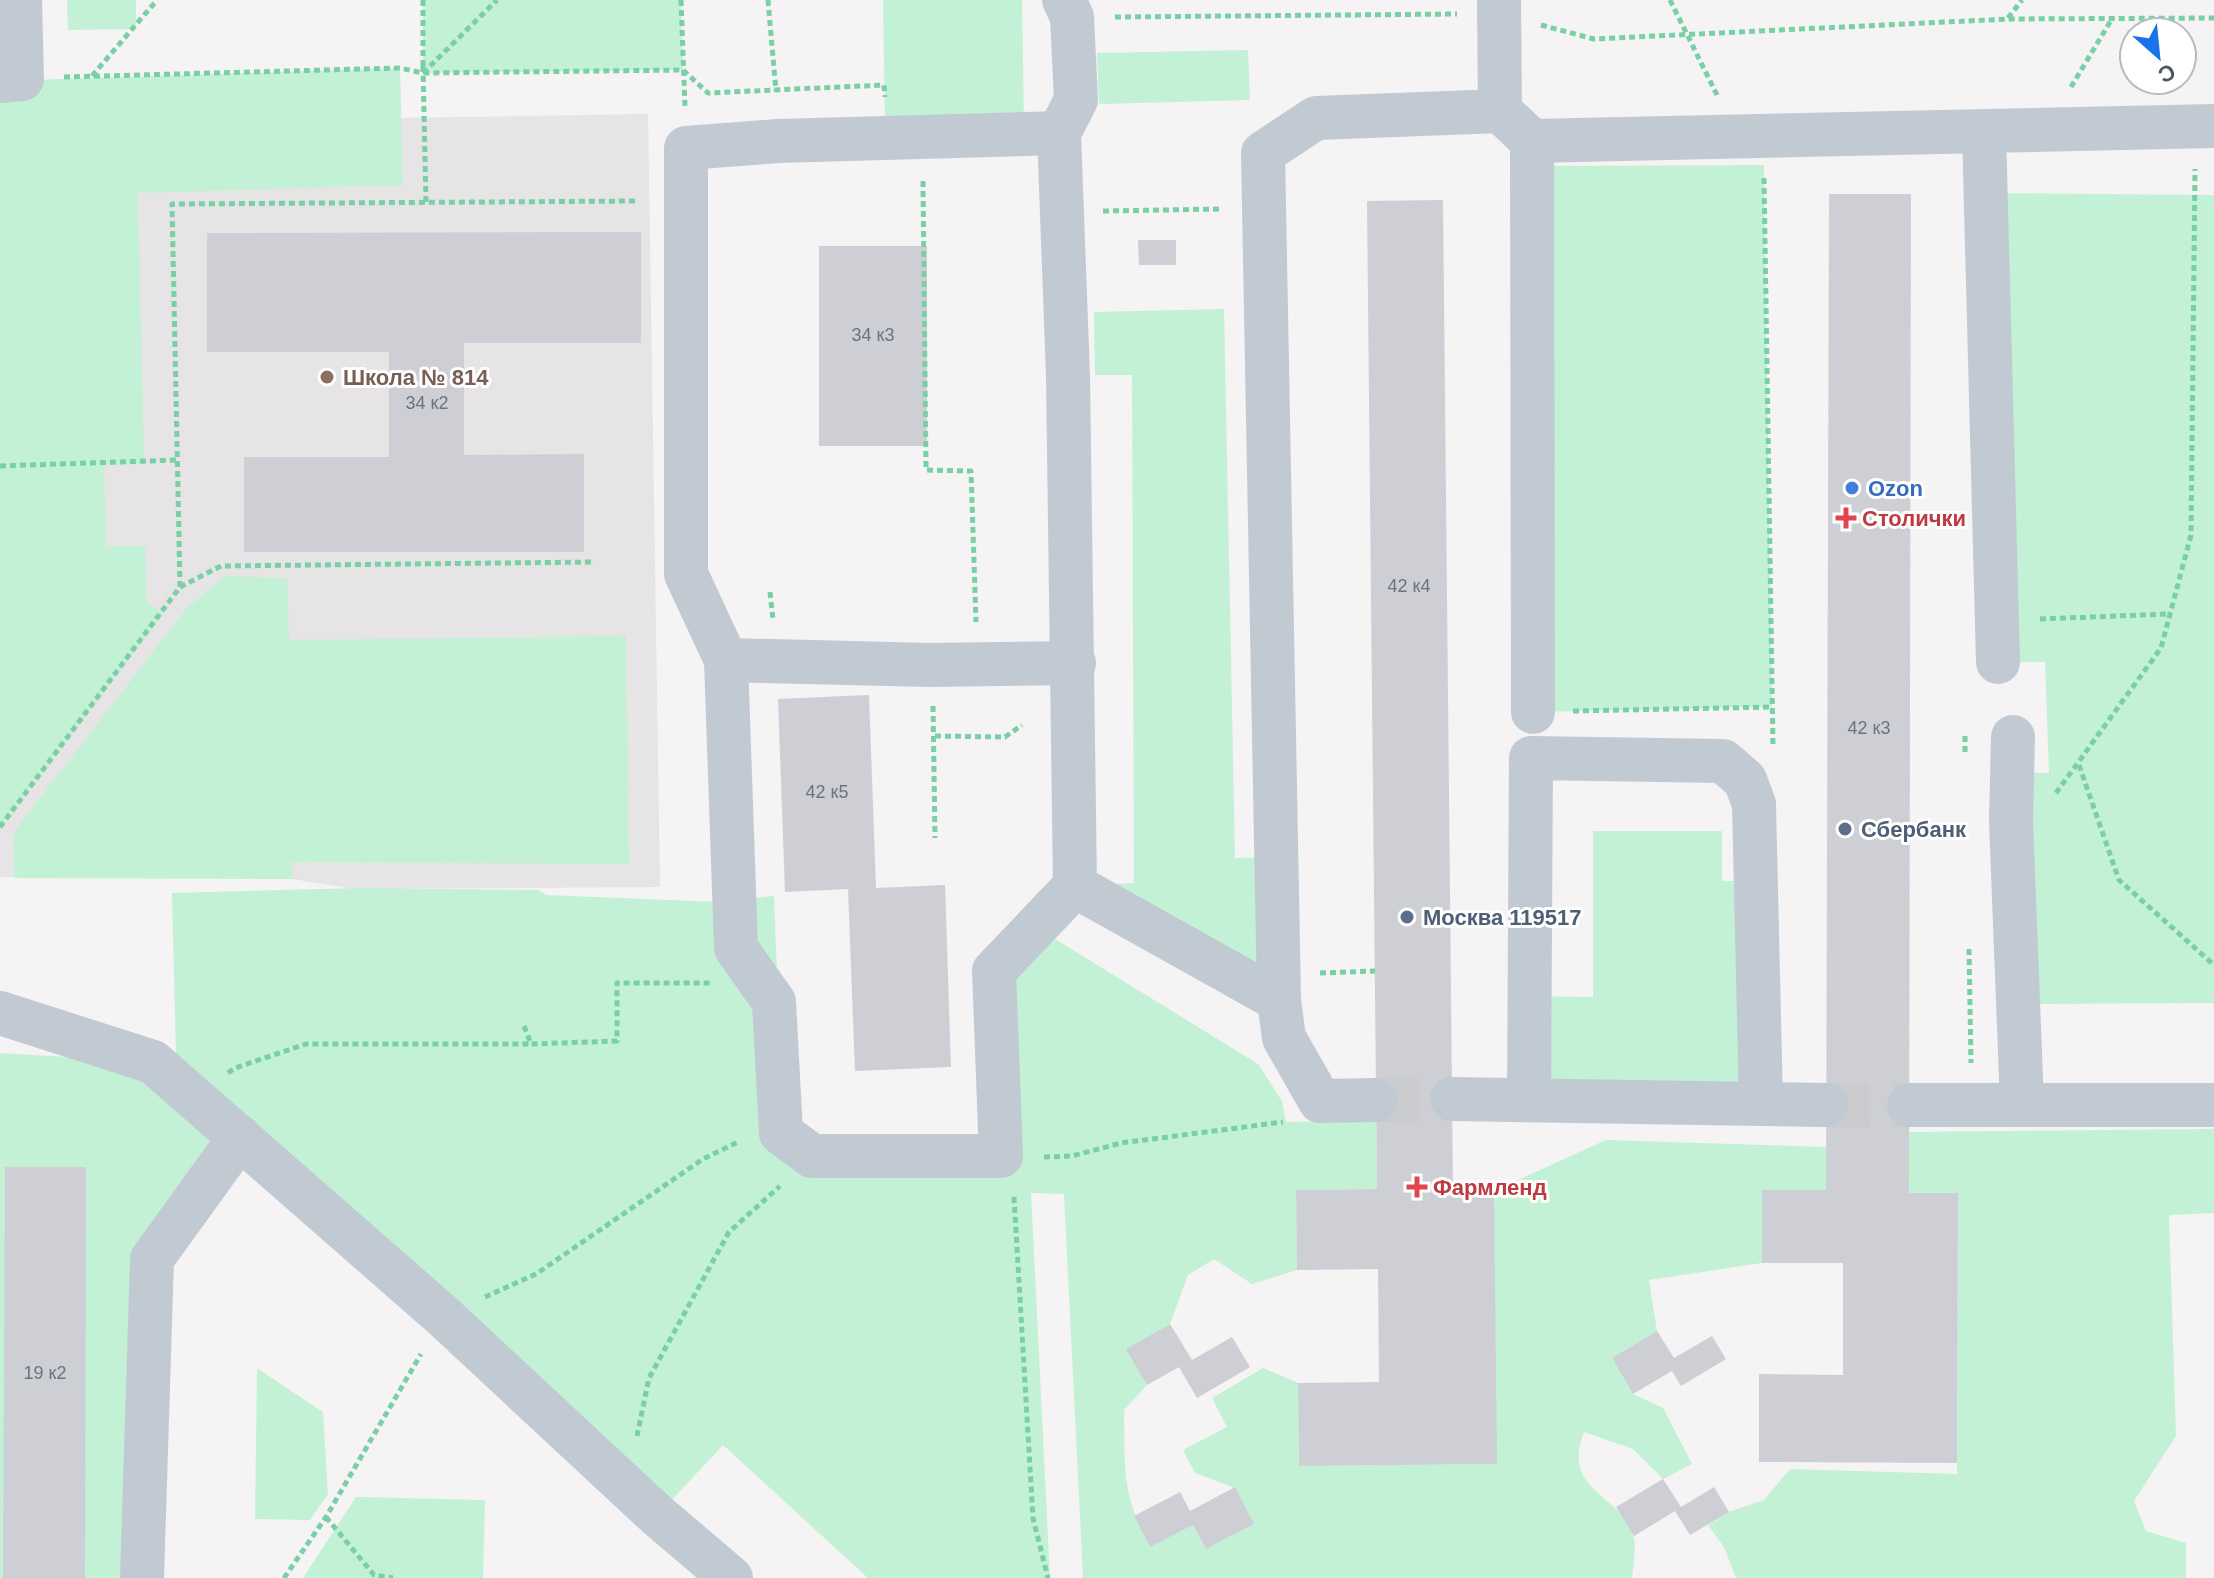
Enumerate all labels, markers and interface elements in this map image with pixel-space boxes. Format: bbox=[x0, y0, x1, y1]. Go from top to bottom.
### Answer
north arrow bbox=[2118, 16, 2198, 96]
text: С bbox=[2154, 59, 2180, 88]
house number: 34 к3 bbox=[852, 325, 894, 345]
place label: Школа № 814 bbox=[343, 365, 489, 390]
marker: Школа № 814 bbox=[318, 368, 336, 386]
house number: 34 к2 bbox=[406, 393, 448, 413]
place label: Ozon bbox=[1868, 476, 1923, 501]
marker: Ozon bbox=[1843, 479, 1861, 497]
place label: Столички bbox=[1862, 506, 1966, 531]
marker: Столички bbox=[1837, 509, 1855, 527]
house number: 42 к4 bbox=[1388, 576, 1430, 596]
house number: 42 к3 bbox=[1848, 718, 1890, 738]
house number: 42 к5 bbox=[806, 782, 848, 802]
place label: Сбербанк bbox=[1861, 817, 1967, 842]
marker: Сбербанк bbox=[1836, 820, 1854, 838]
place label: Москва 119517 bbox=[1423, 905, 1582, 930]
marker: Москва 119517 bbox=[1398, 908, 1416, 926]
place label: Фармленд bbox=[1433, 1175, 1547, 1200]
marker: Фармленд bbox=[1408, 1178, 1426, 1196]
house number: 19 к2 bbox=[24, 1363, 66, 1383]

